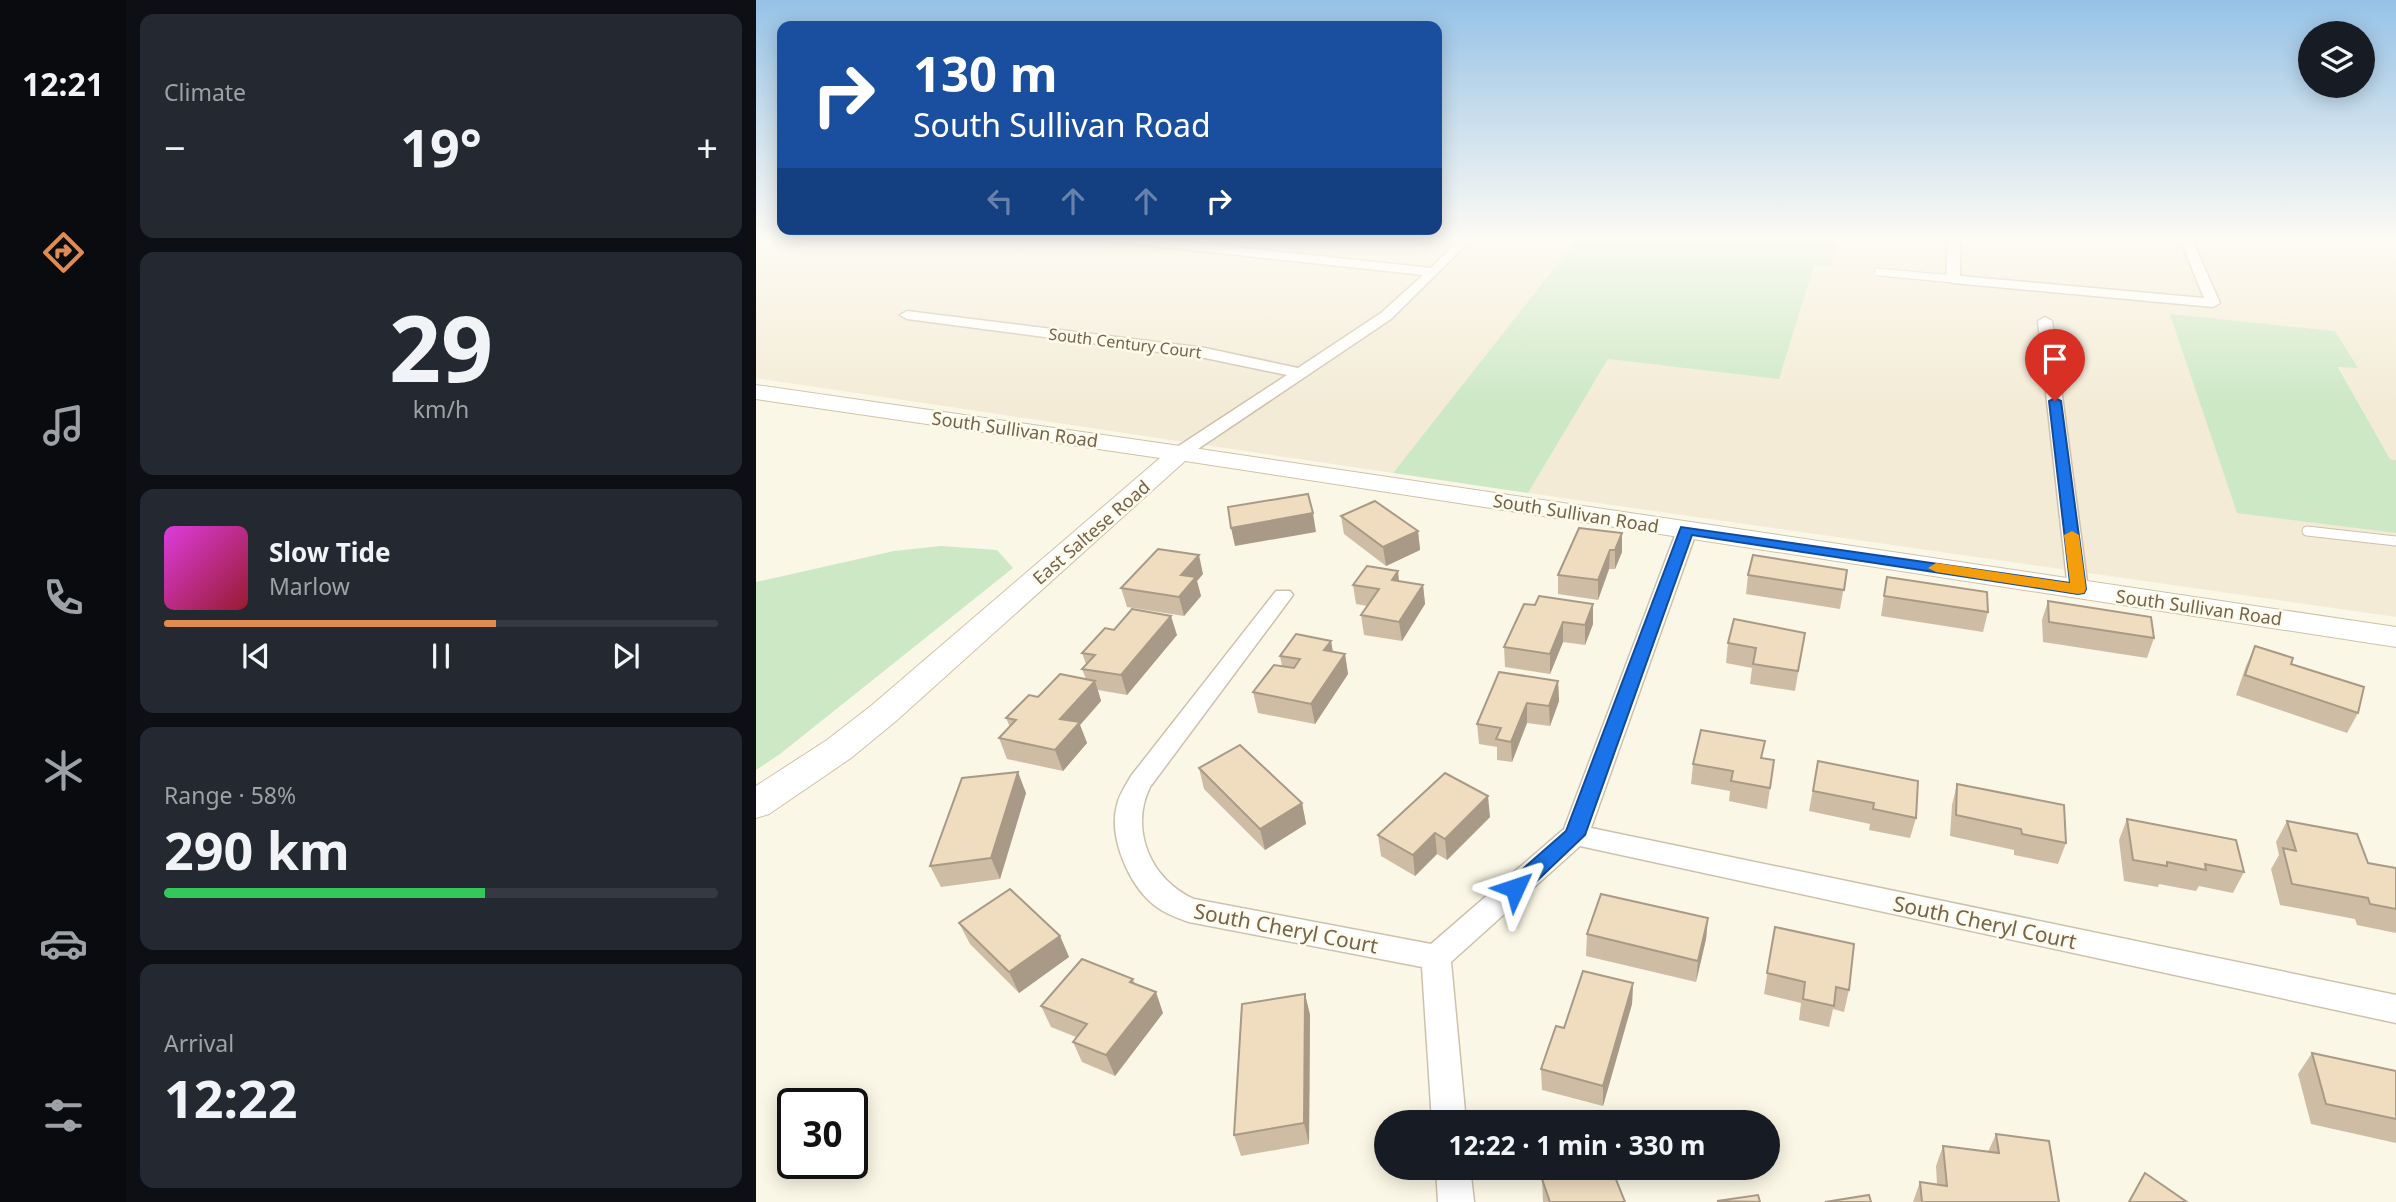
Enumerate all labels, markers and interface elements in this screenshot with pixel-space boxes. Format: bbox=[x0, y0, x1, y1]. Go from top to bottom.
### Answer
map controls bbox=[2298, 21, 2375, 98]
button: layers bbox=[2298, 21, 2375, 98]
text: 130 m bbox=[913, 40, 1058, 106]
icon: right bbox=[798, 49, 889, 140]
text: 12:21 bbox=[22, 62, 104, 105]
text: Climate bbox=[164, 76, 246, 108]
text: South Sullivan Road bbox=[913, 103, 1211, 146]
text: 19° bbox=[400, 111, 482, 182]
text: − bbox=[164, 121, 186, 173]
text: + bbox=[696, 121, 718, 173]
icon: left bbox=[981, 182, 1019, 220]
icon: ahead bbox=[1054, 182, 1092, 220]
icon: ahead bbox=[1127, 182, 1165, 220]
icon: right bbox=[1200, 182, 1238, 220]
icon: directions bbox=[39, 228, 88, 277]
text: 29 bbox=[389, 285, 493, 409]
street label: South Century Court bbox=[1047, 323, 1203, 363]
pin bbox=[2025, 329, 2085, 401]
icon: arrive bbox=[2036, 340, 2074, 378]
text: km/h bbox=[413, 393, 469, 425]
icon: music bbox=[39, 401, 88, 450]
street label: South Sullivan Road bbox=[930, 405, 1100, 453]
street label: East Saltese Road bbox=[1027, 474, 1155, 590]
street label: South Sullivan Road bbox=[1491, 488, 1661, 538]
text: Slow Tide bbox=[269, 534, 391, 570]
text: Marlow bbox=[269, 570, 350, 602]
icon: phone bbox=[39, 573, 88, 622]
street label: South Sullivan Road bbox=[2114, 583, 2284, 631]
icon: previous bbox=[237, 637, 275, 675]
icon: pause bbox=[422, 637, 460, 675]
icon: next bbox=[607, 637, 645, 675]
icon: climate bbox=[39, 746, 88, 795]
text: Range · 58% bbox=[164, 779, 296, 811]
text: 290 km bbox=[164, 814, 350, 885]
position arrow bbox=[1478, 851, 1552, 925]
street label: South Cheryl Court bbox=[1891, 889, 2080, 955]
street label: South Cheryl Court bbox=[1192, 896, 1381, 960]
icon: car bbox=[39, 919, 88, 968]
text: Arrival bbox=[164, 1027, 234, 1059]
text: 12:22 bbox=[164, 1062, 298, 1133]
speed limit sign: 30 bbox=[777, 1088, 868, 1179]
icon: filters bbox=[39, 1091, 88, 1140]
text: 12:22 · 1 min · 330 m bbox=[1449, 1127, 1705, 1163]

